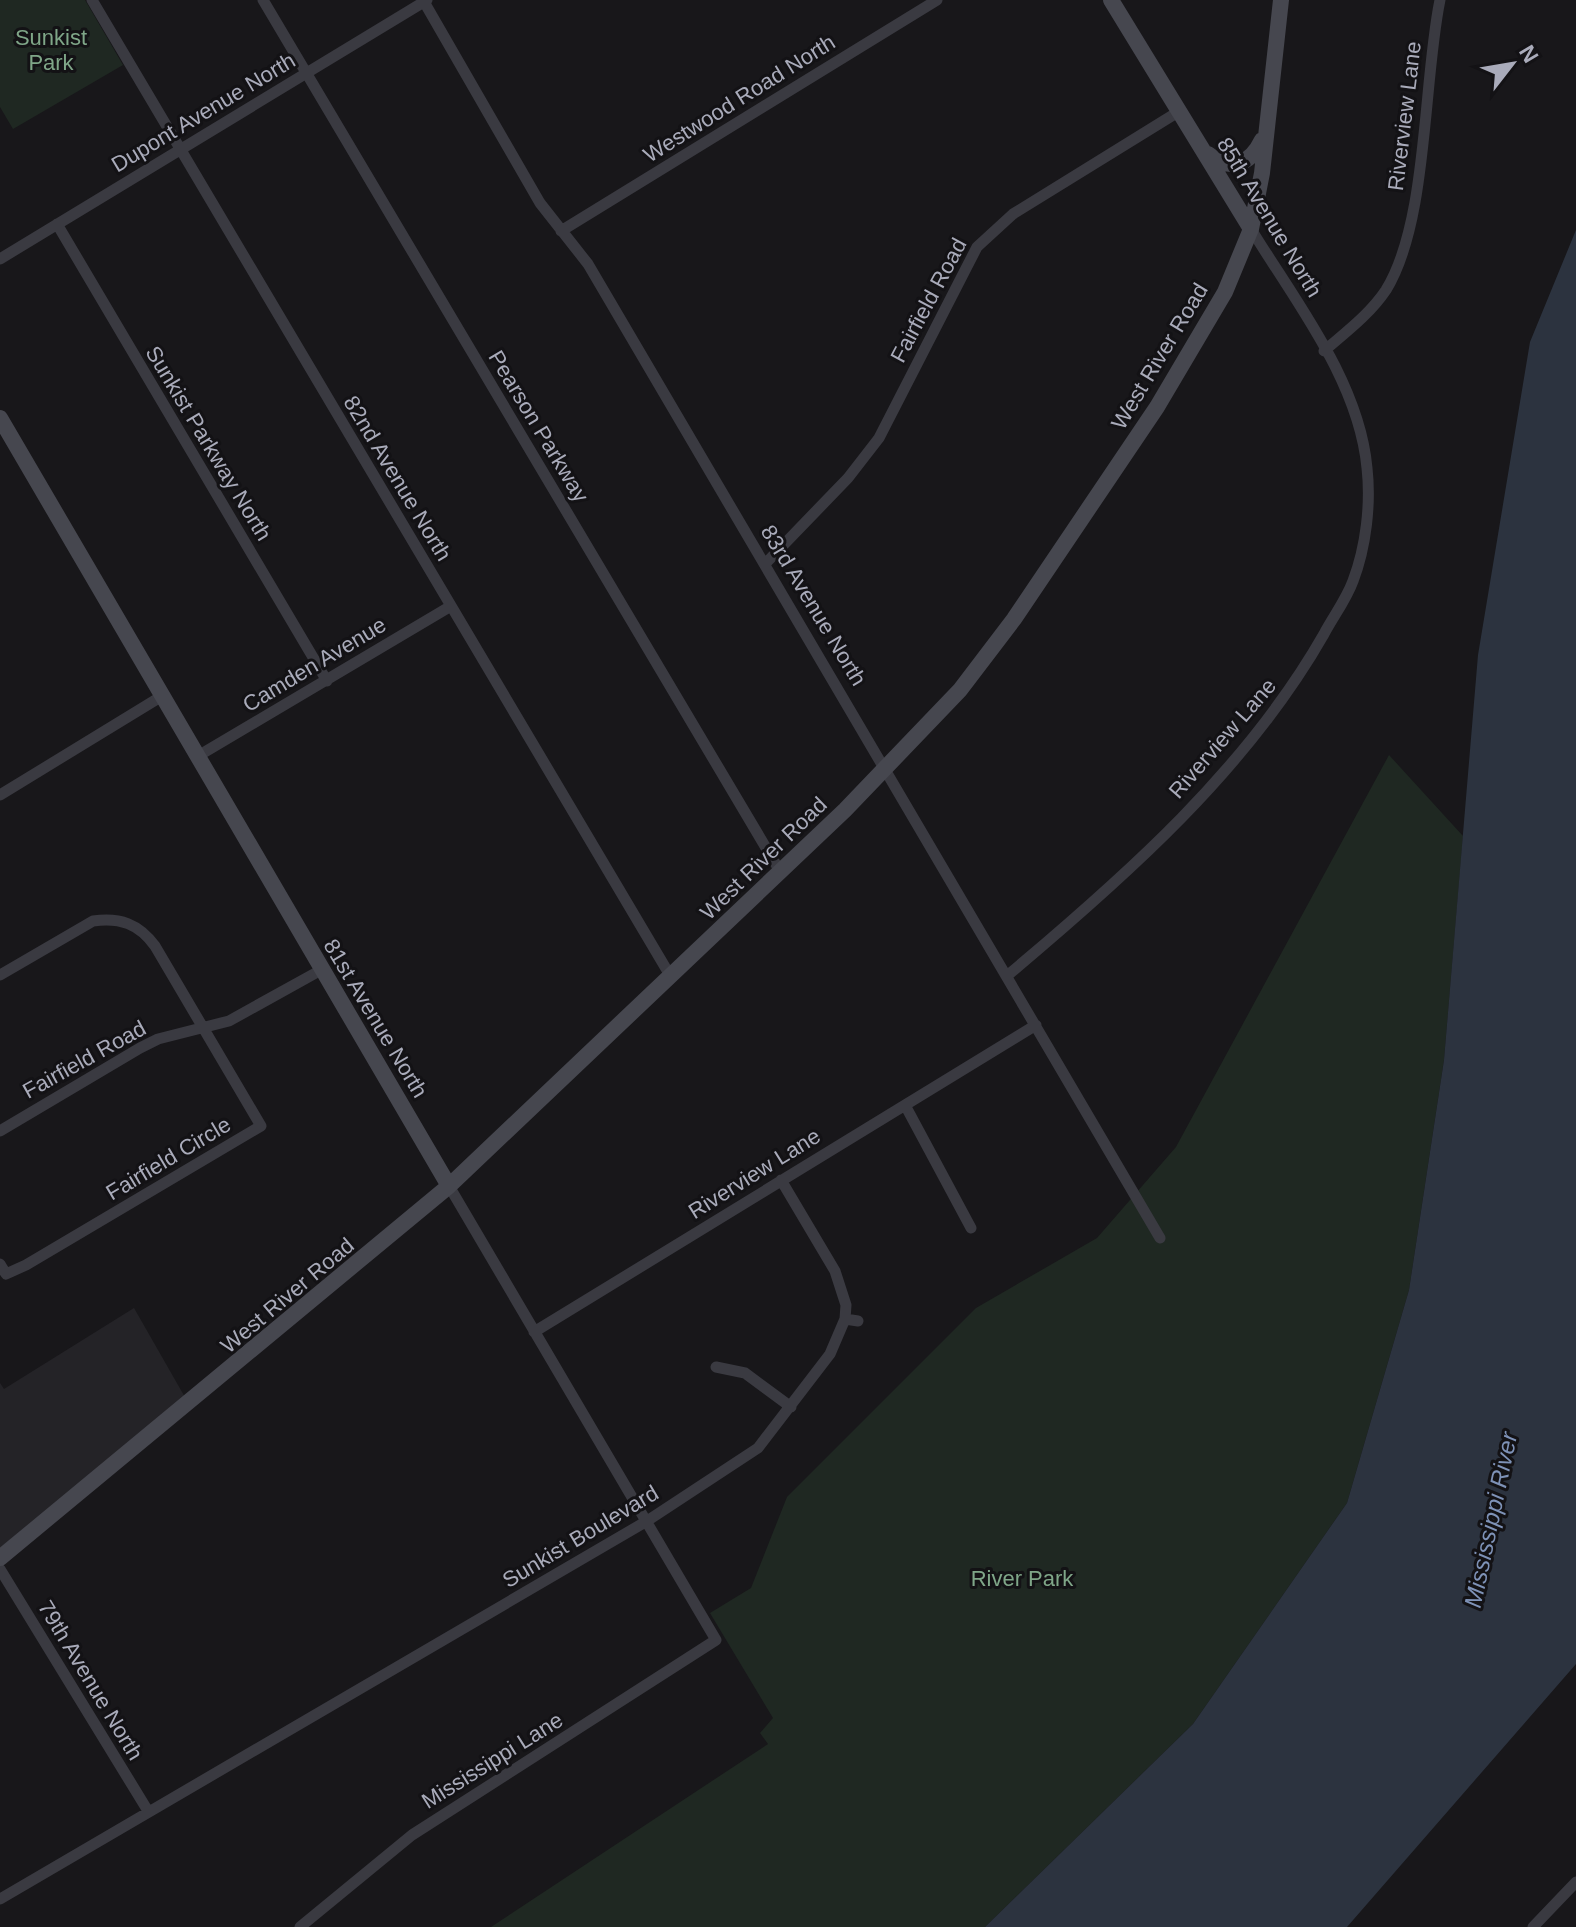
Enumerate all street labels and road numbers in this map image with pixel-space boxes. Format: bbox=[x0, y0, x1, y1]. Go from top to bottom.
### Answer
street label: Westwood Road North bbox=[639, 29, 840, 168]
street label: Riverview Lane bbox=[1383, 40, 1426, 192]
street label: Dupont Avenue North bbox=[107, 48, 300, 177]
street label: 85th Avenue North bbox=[1212, 133, 1327, 302]
street label: Fairfield Road bbox=[885, 234, 972, 367]
street label: West River Road bbox=[1106, 279, 1213, 434]
street label: Sunkist Parkway North bbox=[141, 341, 277, 545]
street label: Pearson Parkway bbox=[483, 346, 594, 507]
street label: 82nd Avenue North bbox=[338, 391, 457, 565]
street label: 83rd Avenue North bbox=[756, 520, 871, 690]
street label: Camden Avenue bbox=[238, 612, 390, 717]
street label: Riverview Lane bbox=[1164, 673, 1281, 803]
street label: West River Road bbox=[695, 792, 832, 925]
street label: 81st Avenue North bbox=[318, 934, 433, 1102]
street label: Fairfield Road bbox=[18, 1015, 150, 1104]
street label: Fairfield Circle bbox=[102, 1112, 235, 1205]
street label: Riverview Lane bbox=[684, 1123, 825, 1224]
street label: West River Road bbox=[216, 1232, 359, 1358]
street label: Sunkist Boulevard bbox=[498, 1480, 663, 1593]
street label: 79th Avenue North bbox=[33, 1596, 148, 1765]
street label: Mississippi Lane bbox=[417, 1707, 567, 1814]

